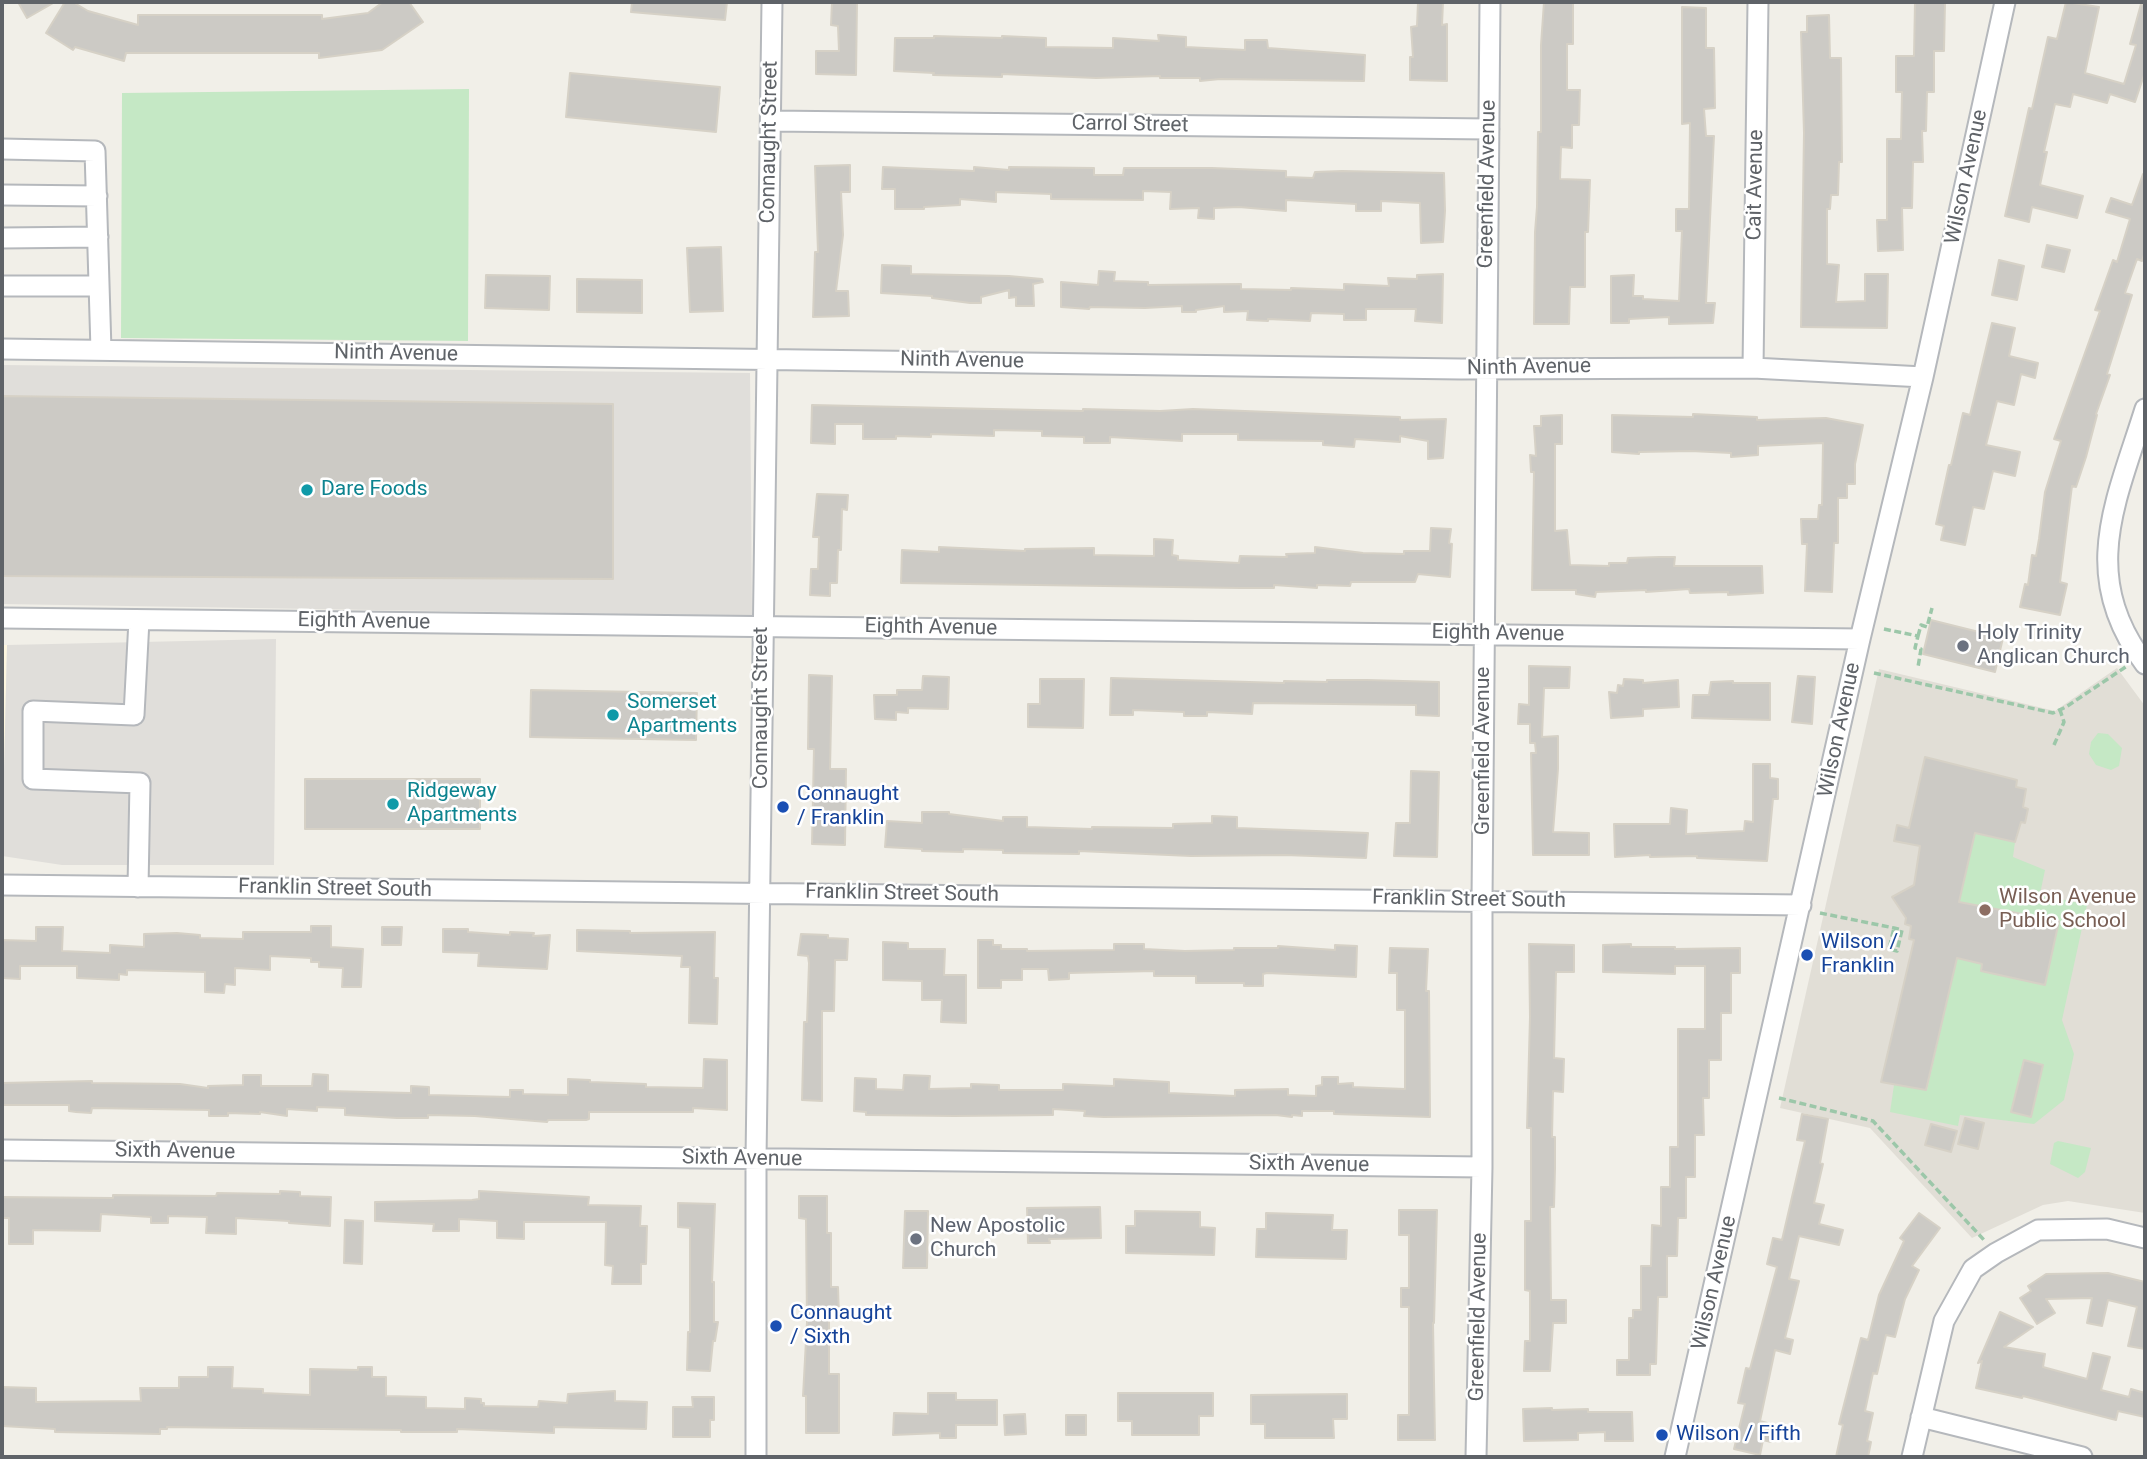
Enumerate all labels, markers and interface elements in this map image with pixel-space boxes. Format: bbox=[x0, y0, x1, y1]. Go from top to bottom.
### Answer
street label: Connaught Street bbox=[756, 60, 784, 224]
street label: Greenfield Avenue bbox=[1474, 99, 1502, 269]
street label: Wilson Avenue bbox=[1940, 107, 1994, 247]
street label: Carrol Street bbox=[1071, 111, 1189, 139]
street label: Cait Avenue bbox=[1742, 129, 1770, 241]
street label: Ninth Avenue bbox=[334, 340, 458, 368]
street label: Ninth Avenue bbox=[900, 347, 1024, 375]
street label: Ninth Avenue bbox=[1467, 354, 1591, 382]
place label: Dare Foods bbox=[321, 477, 427, 503]
marker: Dare Foods bbox=[299, 482, 315, 498]
street label: Eighth Avenue bbox=[297, 608, 431, 636]
street label: Eighth Avenue bbox=[864, 614, 998, 642]
street label: Eighth Avenue bbox=[1431, 620, 1565, 648]
place label: Holy Trinity Anglican Church bbox=[1977, 621, 2130, 671]
street label: Connaught Street bbox=[749, 627, 775, 789]
marker: Holy Trinity Anglican Church bbox=[1955, 638, 1971, 654]
street label: Wilson Avenue bbox=[1813, 660, 1867, 800]
street label: Greenfield Avenue bbox=[1471, 667, 1497, 835]
place label: Somerset Apartments bbox=[627, 690, 737, 740]
marker: Somerset Apartments bbox=[605, 707, 621, 723]
place label: Ridgeway Apartments bbox=[407, 779, 517, 829]
place label: Connaught / Franklin bbox=[797, 782, 899, 832]
marker: Ridgeway Apartments bbox=[385, 796, 401, 812]
marker: Connaught / Franklin bbox=[775, 799, 791, 815]
street label: Franklin Street South bbox=[238, 875, 432, 903]
street label: Franklin Street South bbox=[805, 880, 999, 908]
place label: Wilson Avenue Public School bbox=[1999, 885, 2136, 935]
street label: Franklin Street South bbox=[1372, 886, 1566, 914]
marker: Wilson Avenue Public School bbox=[1977, 902, 1993, 918]
place label: Wilson / Franklin bbox=[1821, 930, 1898, 980]
marker: Wilson / Franklin bbox=[1799, 947, 1815, 963]
street label: Sixth Avenue bbox=[115, 1138, 235, 1166]
street label: Sixth Avenue bbox=[682, 1145, 802, 1173]
street label: Sixth Avenue bbox=[1249, 1151, 1369, 1179]
street label: Wilson Avenue bbox=[1687, 1213, 1743, 1353]
place label: New Apostolic Church bbox=[930, 1214, 1065, 1264]
marker: New Apostolic Church bbox=[908, 1231, 924, 1247]
street label: Greenfield Avenue bbox=[1465, 1232, 1493, 1402]
place label: Connaught / Sixth bbox=[790, 1301, 892, 1351]
marker: Connaught / Sixth bbox=[768, 1318, 784, 1334]
place label: Wilson / Fifth bbox=[1676, 1422, 1801, 1448]
marker: Wilson / Fifth bbox=[1654, 1427, 1670, 1443]

